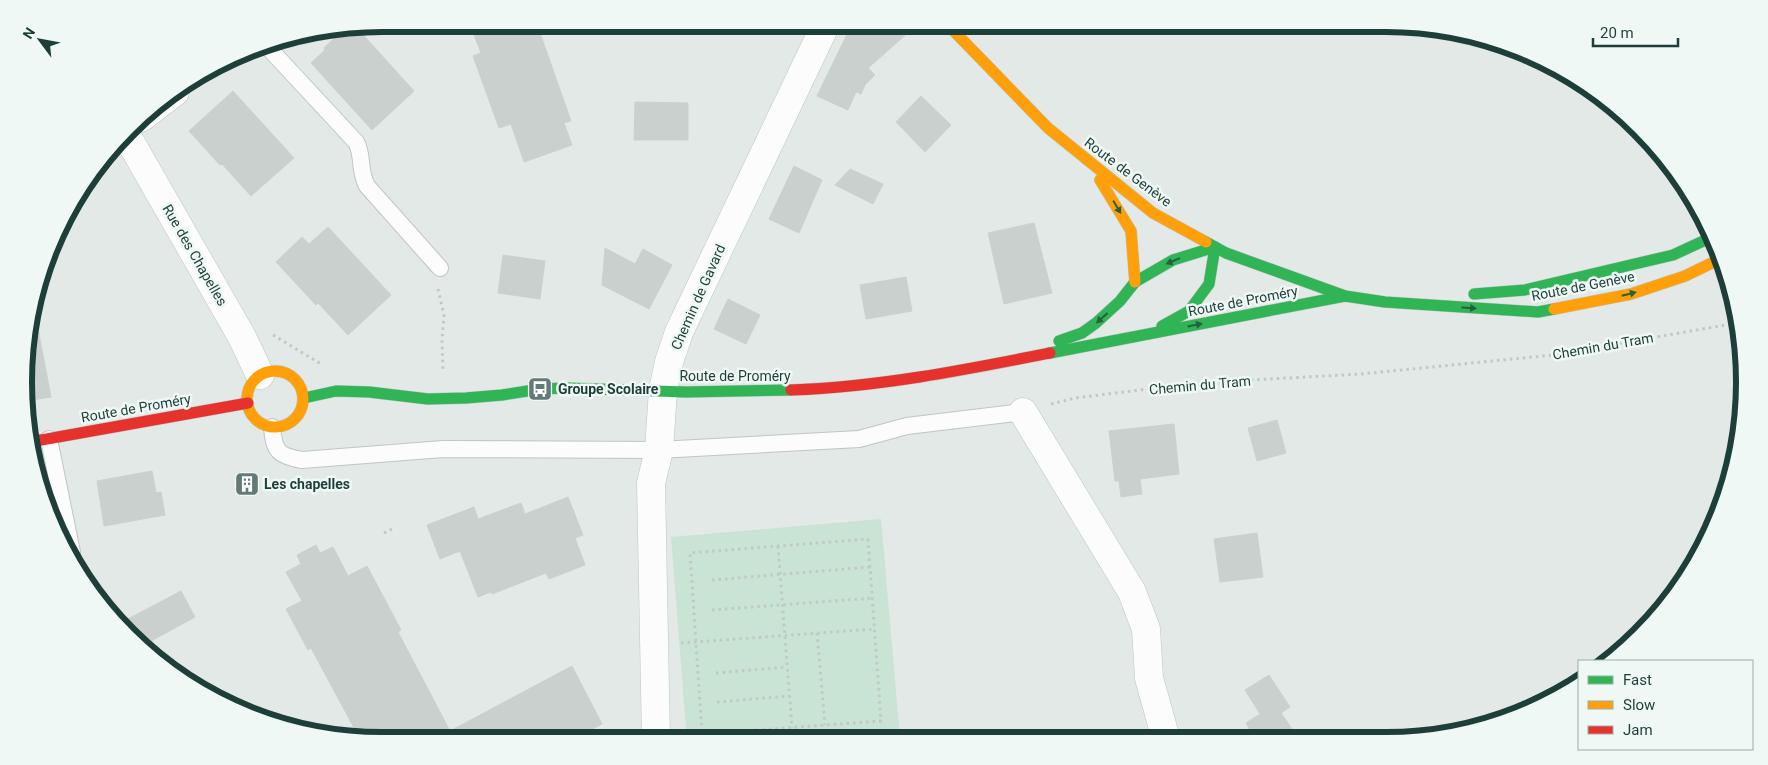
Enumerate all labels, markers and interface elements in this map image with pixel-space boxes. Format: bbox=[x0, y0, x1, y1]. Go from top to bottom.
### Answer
north arrow bbox=[15, 15, 65, 65]
scale bar bbox=[1593, 15, 1678, 47]
text: 20 m bbox=[1600, 24, 1634, 42]
text: N bbox=[20, 25, 38, 42]
street label: Route de Genève bbox=[1081, 134, 1175, 210]
street label: Rue des Chapelles bbox=[159, 201, 231, 309]
one-way arrow bbox=[1112, 201, 1121, 214]
street label: Chemin de Gavard bbox=[668, 242, 728, 352]
one-way arrow bbox=[1166, 257, 1180, 265]
street label: Route de Genève bbox=[1530, 268, 1636, 304]
street label: Route de Proméry bbox=[1187, 282, 1299, 319]
one-way arrow bbox=[1621, 290, 1637, 298]
one-way arrow bbox=[1461, 304, 1477, 312]
one-way arrow bbox=[1095, 312, 1108, 323]
one-way arrow bbox=[1188, 321, 1204, 329]
street label: Chemin du Tram bbox=[1551, 329, 1655, 363]
street label: Route de Proméry bbox=[679, 368, 791, 384]
street label: Chemin du Tram bbox=[1148, 373, 1252, 397]
bus stop icon: Groupe Scolaire bbox=[527, 376, 553, 402]
place label: Groupe Scolaire bbox=[558, 381, 659, 397]
street label: Route de Proméry bbox=[80, 390, 193, 426]
building icon: Les chapelles bbox=[234, 471, 260, 497]
place label: Les chapelles bbox=[264, 476, 350, 492]
legend bbox=[1578, 660, 1753, 750]
text: Fast bbox=[1623, 671, 1652, 689]
text: Slow bbox=[1623, 696, 1655, 714]
text: Jam bbox=[1623, 721, 1653, 739]

